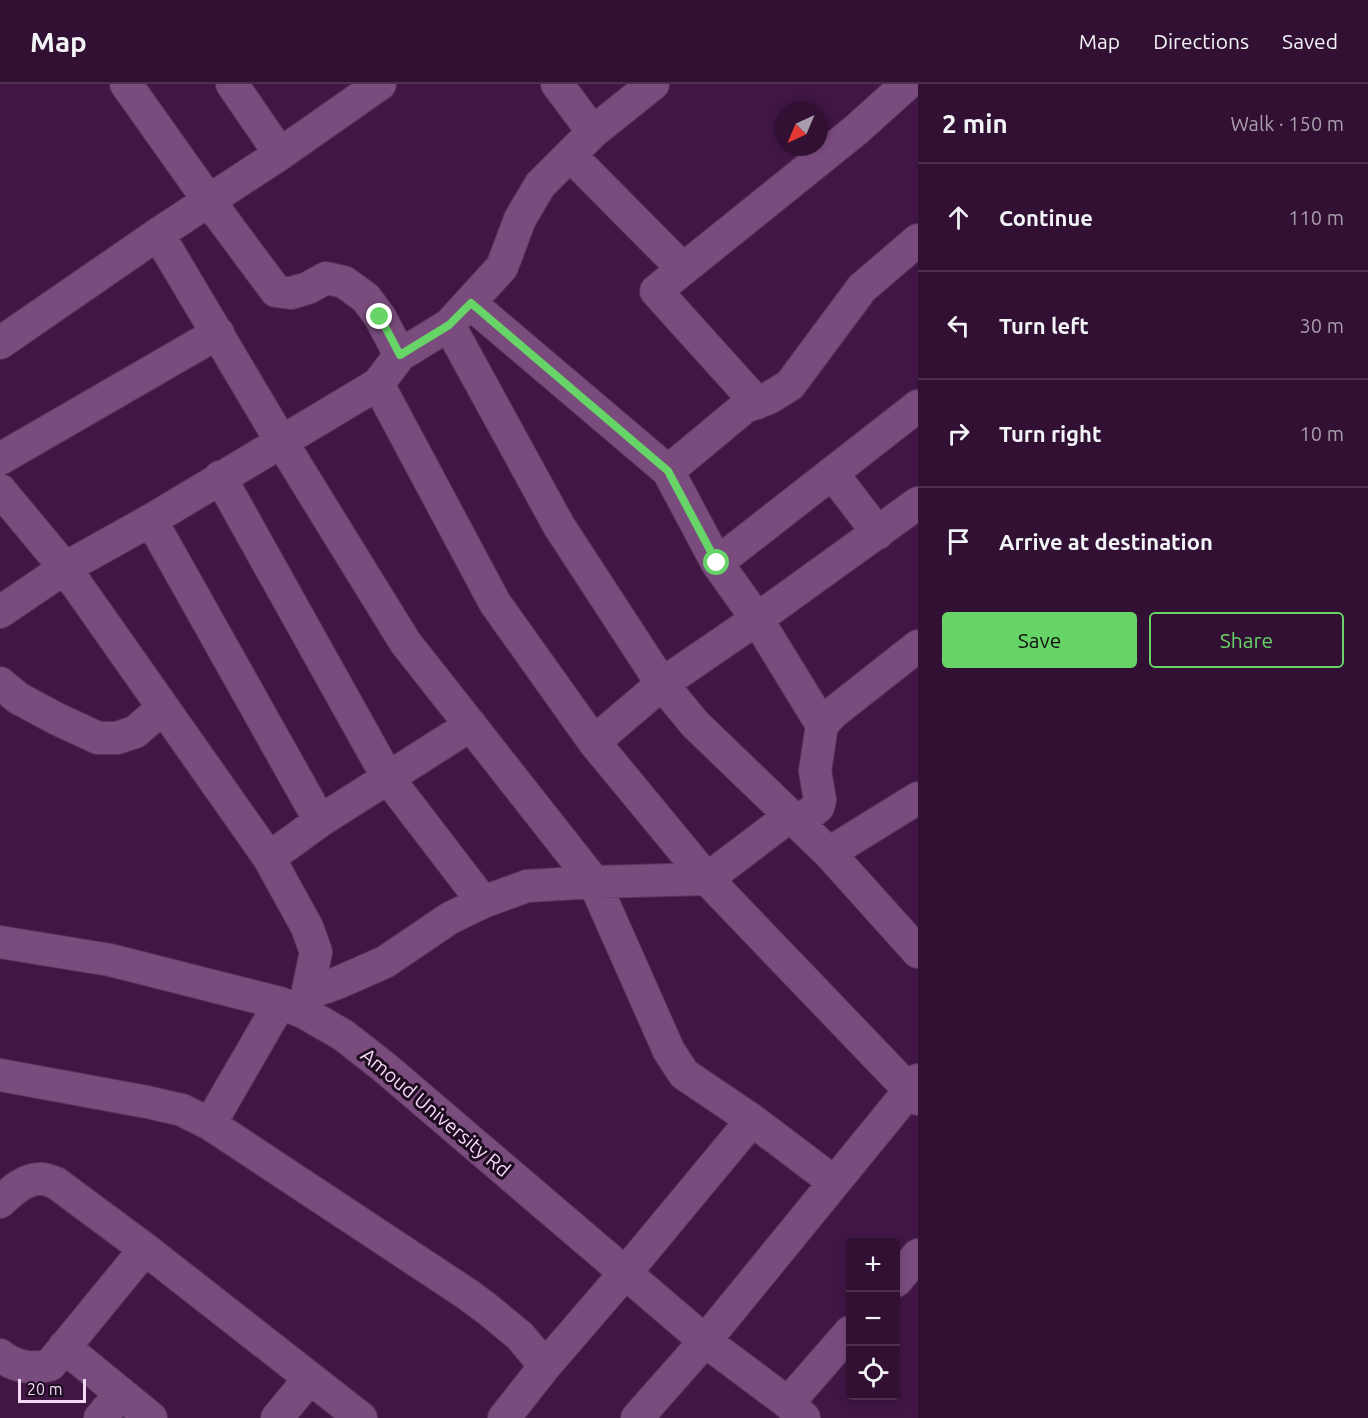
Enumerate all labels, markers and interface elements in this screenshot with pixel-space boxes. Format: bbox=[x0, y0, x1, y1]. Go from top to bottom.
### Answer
text: Map bbox=[30, 26, 87, 57]
text: Map bbox=[1079, 29, 1120, 53]
text: Directions bbox=[1153, 29, 1249, 53]
text: Saved bbox=[1282, 29, 1338, 53]
north arrow bbox=[774, 102, 828, 156]
text: 2 min bbox=[942, 109, 1008, 138]
text: Walk · 150 m bbox=[1231, 112, 1344, 135]
icon: ahead bbox=[942, 201, 975, 234]
text: Continue bbox=[999, 205, 1093, 230]
text: 110 m bbox=[1288, 206, 1344, 229]
route end bbox=[366, 303, 392, 329]
icon: left bbox=[942, 309, 975, 342]
text: Turn left bbox=[999, 313, 1089, 338]
text: 30 m bbox=[1300, 314, 1344, 337]
icon: right bbox=[942, 417, 975, 450]
text: Turn right bbox=[999, 421, 1101, 446]
text: 10 m bbox=[1300, 422, 1344, 445]
icon: arrive bbox=[942, 525, 975, 558]
text: Arrive at destination bbox=[999, 529, 1213, 554]
route start bbox=[703, 549, 729, 575]
button: Save bbox=[942, 612, 1137, 668]
button: Share bbox=[1149, 612, 1344, 668]
street label: Amoud University Rd bbox=[357, 1043, 515, 1181]
map controls bbox=[846, 1238, 900, 1400]
button: + bbox=[846, 1238, 900, 1292]
button: − bbox=[846, 1292, 900, 1346]
button: locate bbox=[846, 1346, 900, 1400]
scale bar bbox=[18, 1376, 86, 1404]
text: 20 m bbox=[27, 1380, 63, 1398]

